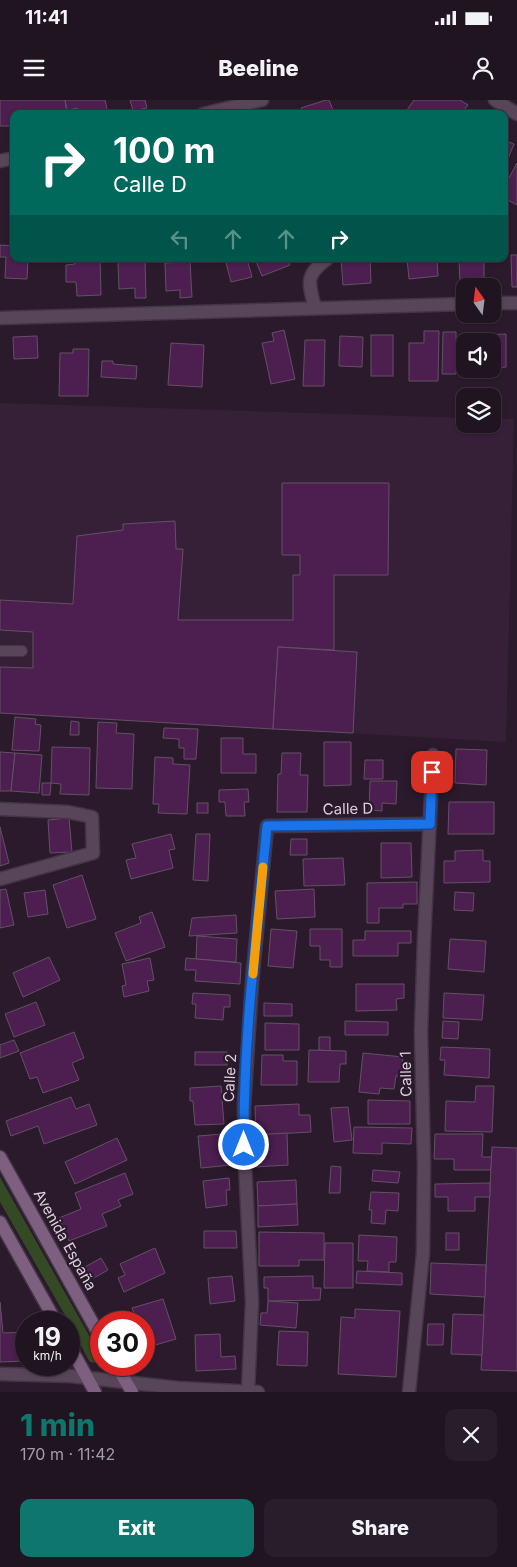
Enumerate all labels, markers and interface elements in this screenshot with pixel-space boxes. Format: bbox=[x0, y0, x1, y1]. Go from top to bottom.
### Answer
text: 11:41 bbox=[25, 6, 68, 29]
icon: menu bbox=[20, 54, 48, 82]
icon: person bbox=[469, 54, 497, 82]
text: Beeline bbox=[218, 55, 299, 81]
text: 100 m bbox=[113, 129, 216, 171]
icon: right bbox=[30, 130, 95, 195]
text: Calle D bbox=[113, 171, 187, 197]
icon: left bbox=[166, 225, 194, 253]
icon: ahead bbox=[219, 225, 247, 253]
icon: ahead bbox=[272, 225, 300, 253]
icon: right bbox=[325, 225, 353, 253]
north arrow bbox=[456, 278, 501, 322]
map controls bbox=[456, 278, 501, 433]
button: sound bbox=[456, 333, 501, 378]
button: layers bbox=[456, 388, 501, 433]
pin bbox=[411, 751, 453, 793]
icon: arrive bbox=[418, 758, 446, 786]
street label: Calle D bbox=[323, 799, 373, 818]
street label: Calle 1 bbox=[396, 1051, 415, 1097]
street label: Calle 2 bbox=[219, 1053, 240, 1103]
position arrow bbox=[217, 1118, 269, 1170]
street label: Avenida España bbox=[30, 1186, 101, 1294]
speed limit sign: 30 bbox=[90, 1311, 155, 1376]
text: 19 bbox=[34, 1322, 61, 1352]
text: km/h bbox=[33, 1348, 62, 1363]
text: 1 min bbox=[20, 1407, 95, 1443]
button: close bbox=[445, 1409, 497, 1461]
text: 170 m · 11:42 bbox=[20, 1444, 115, 1464]
button: Exit bbox=[20, 1499, 254, 1557]
button: Share bbox=[264, 1499, 497, 1557]

